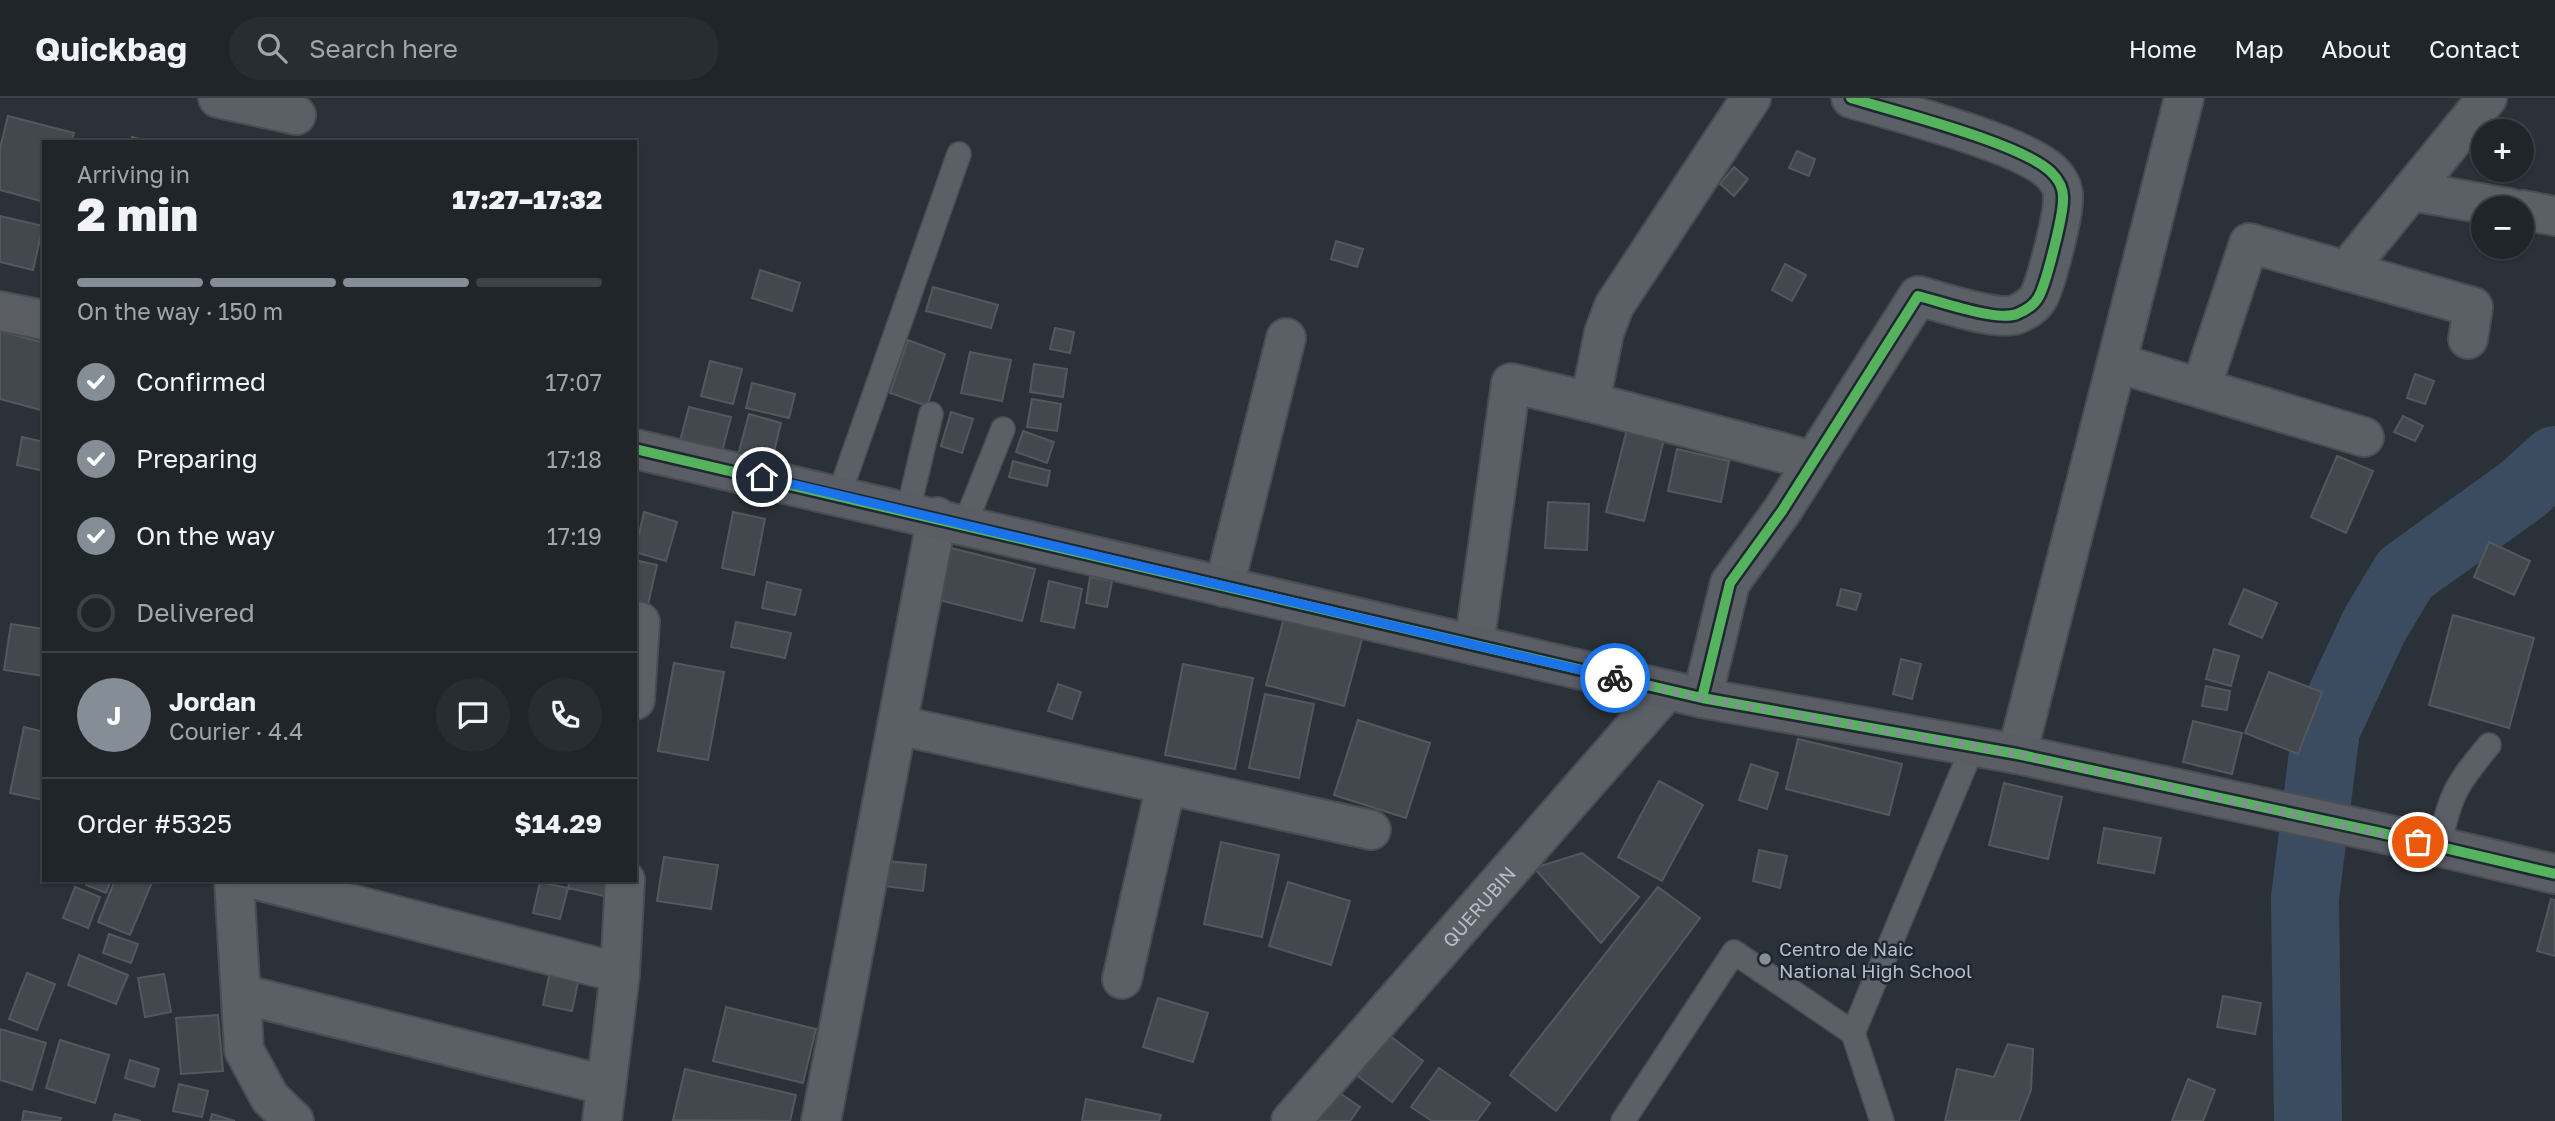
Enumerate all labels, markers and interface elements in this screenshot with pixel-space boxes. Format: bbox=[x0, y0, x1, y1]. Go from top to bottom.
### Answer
search box bbox=[229, 17, 719, 80]
text: Quickbag bbox=[35, 29, 187, 68]
icon: search bbox=[253, 29, 291, 67]
text: Search here bbox=[309, 33, 458, 64]
text: Home bbox=[2129, 34, 2197, 63]
text: Map bbox=[2235, 34, 2284, 63]
text: About bbox=[2322, 34, 2391, 63]
text: Contact bbox=[2429, 34, 2520, 63]
map controls bbox=[2471, 119, 2534, 259]
button: + bbox=[2471, 119, 2534, 182]
text: Arriving in bbox=[77, 160, 190, 188]
text: 17:27–17:32 bbox=[452, 184, 602, 215]
text: 2 min bbox=[77, 186, 198, 241]
button: − bbox=[2471, 196, 2534, 259]
text: On the way · 150 m bbox=[77, 297, 283, 325]
icon: check bbox=[77, 363, 115, 401]
text: Confirmed bbox=[136, 366, 266, 397]
text: 17:07 bbox=[545, 368, 602, 396]
icon: check bbox=[77, 440, 115, 478]
text: Preparing bbox=[136, 443, 258, 474]
text: 17:18 bbox=[547, 445, 602, 473]
pin bbox=[732, 447, 792, 507]
icon: home bbox=[743, 458, 781, 496]
icon: check bbox=[77, 517, 115, 555]
text: On the way bbox=[136, 520, 275, 551]
text: 17:19 bbox=[547, 522, 602, 550]
text: Delivered bbox=[136, 597, 255, 628]
courier bbox=[1580, 643, 1650, 713]
icon: bike bbox=[1596, 659, 1634, 697]
button: chat bbox=[436, 678, 510, 752]
button: phone bbox=[528, 678, 602, 752]
text: Jordan bbox=[169, 686, 256, 717]
text: J bbox=[107, 700, 121, 731]
text: Courier · 4.4 bbox=[169, 717, 303, 745]
text: Order #5325 bbox=[77, 808, 232, 839]
text: $14.29 bbox=[514, 808, 602, 839]
pin bbox=[2388, 812, 2448, 872]
icon: bag bbox=[2399, 823, 2437, 861]
street label: QUERUBIN bbox=[1437, 861, 1520, 951]
place label: Centro de Naic National High School bbox=[1779, 937, 1972, 982]
marker: Centro de Naic National High School bbox=[1757, 951, 1773, 967]

